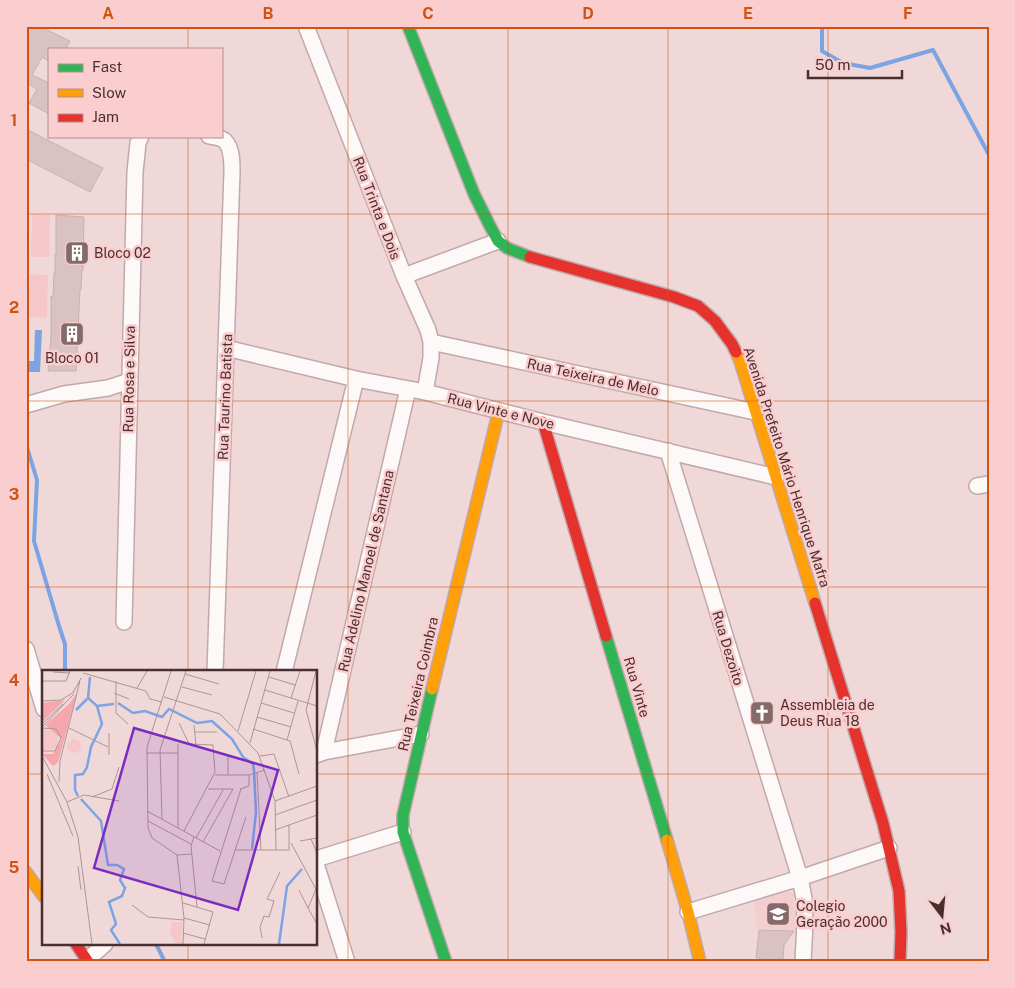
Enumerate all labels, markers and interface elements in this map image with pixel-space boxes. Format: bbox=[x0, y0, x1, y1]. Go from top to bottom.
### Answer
text: A bbox=[102, 4, 114, 23]
text: B bbox=[263, 4, 274, 23]
text: C bbox=[422, 4, 434, 23]
text: D bbox=[582, 4, 594, 23]
text: E bbox=[743, 4, 753, 23]
text: F bbox=[903, 4, 913, 23]
legend bbox=[48, 48, 222, 138]
scale bar bbox=[808, 48, 901, 80]
text: 50 m bbox=[815, 56, 850, 73]
text: Fast bbox=[92, 58, 122, 75]
text: Slow bbox=[92, 84, 127, 101]
text: Jam bbox=[92, 108, 119, 125]
text: 1 bbox=[11, 111, 17, 130]
street label: Rua Trinta e Dois bbox=[350, 154, 404, 262]
building icon: Bloco 02 bbox=[64, 240, 90, 266]
place label: Bloco 02 bbox=[94, 245, 151, 261]
text: 2 bbox=[9, 298, 19, 317]
building icon: Bloco 01 bbox=[59, 321, 85, 347]
street label: Rua Rosa e Silva bbox=[120, 326, 138, 432]
street label: Rua Taurino Batista bbox=[215, 334, 235, 460]
street label: Avenida Prefeito Mário Henrique Mafra bbox=[740, 345, 834, 589]
place label: Bloco 01 bbox=[45, 350, 99, 366]
street label: Rua Teixeira de Melo bbox=[526, 355, 660, 399]
street label: Rua Vinte e Nove bbox=[446, 390, 556, 432]
street label: Rua Adelino Manoel de Santana bbox=[335, 469, 397, 673]
text: 3 bbox=[9, 485, 19, 504]
street label: Rua Dezoito bbox=[709, 609, 747, 687]
street label: Rua Teixeira Coimbra bbox=[395, 615, 441, 753]
street label: Rua Vinte bbox=[621, 655, 653, 719]
inset map bbox=[42, 670, 318, 946]
text: 4 bbox=[9, 671, 20, 690]
place label: Assembleia de Deus Rua 18 bbox=[780, 697, 875, 729]
church icon: Assembleia de Deus Rua 18 bbox=[749, 700, 775, 726]
text: 5 bbox=[9, 858, 20, 877]
north arrow bbox=[918, 890, 968, 940]
place label: Colegio Geração 2000 bbox=[796, 898, 888, 930]
school or university icon: Colegio Geração 2000 bbox=[765, 901, 791, 927]
text: N bbox=[938, 919, 953, 938]

